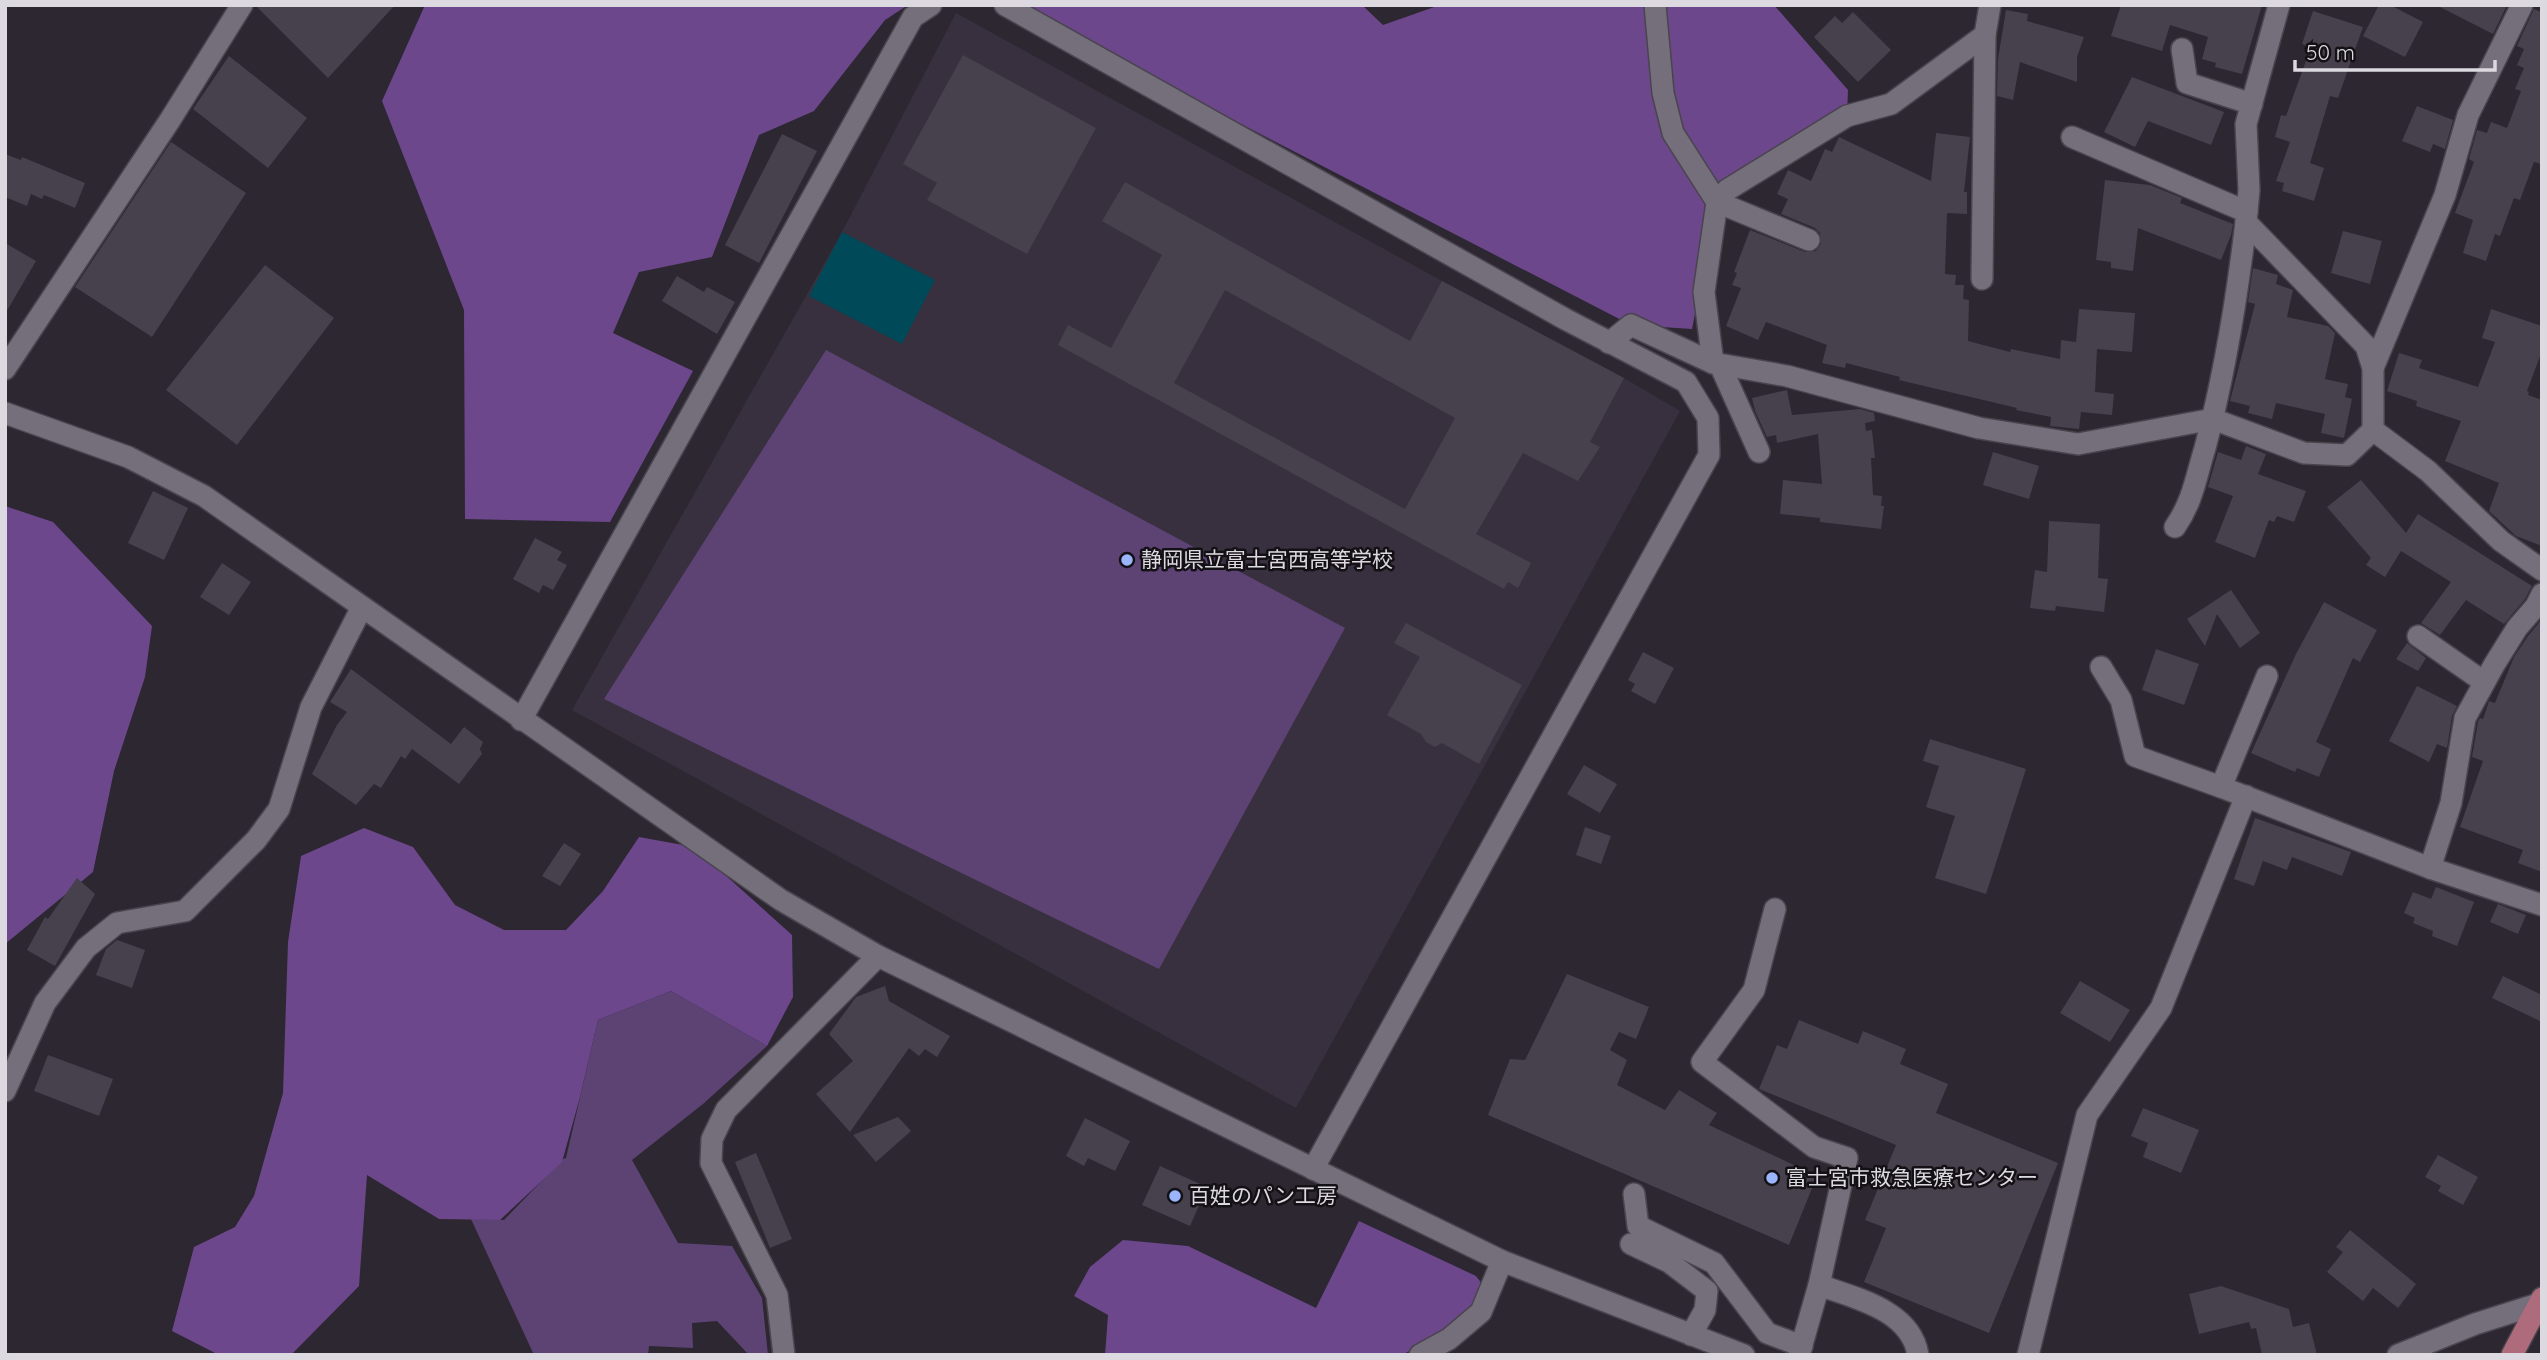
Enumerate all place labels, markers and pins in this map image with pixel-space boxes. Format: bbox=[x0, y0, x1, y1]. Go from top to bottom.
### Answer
place label: 静岡県立富士宮西高等学校 bbox=[1141, 546, 1393, 572]
marker: 静岡県立富士宮西高等学校 bbox=[1119, 552, 1135, 568]
place label: 富士宮市救急医療センター bbox=[1786, 1164, 2038, 1190]
marker: 富士宮市救急医療センター bbox=[1764, 1170, 1780, 1186]
place label: 百姓のパン工房 bbox=[1189, 1182, 1337, 1208]
marker: 百姓のパン工房 bbox=[1167, 1188, 1183, 1204]

